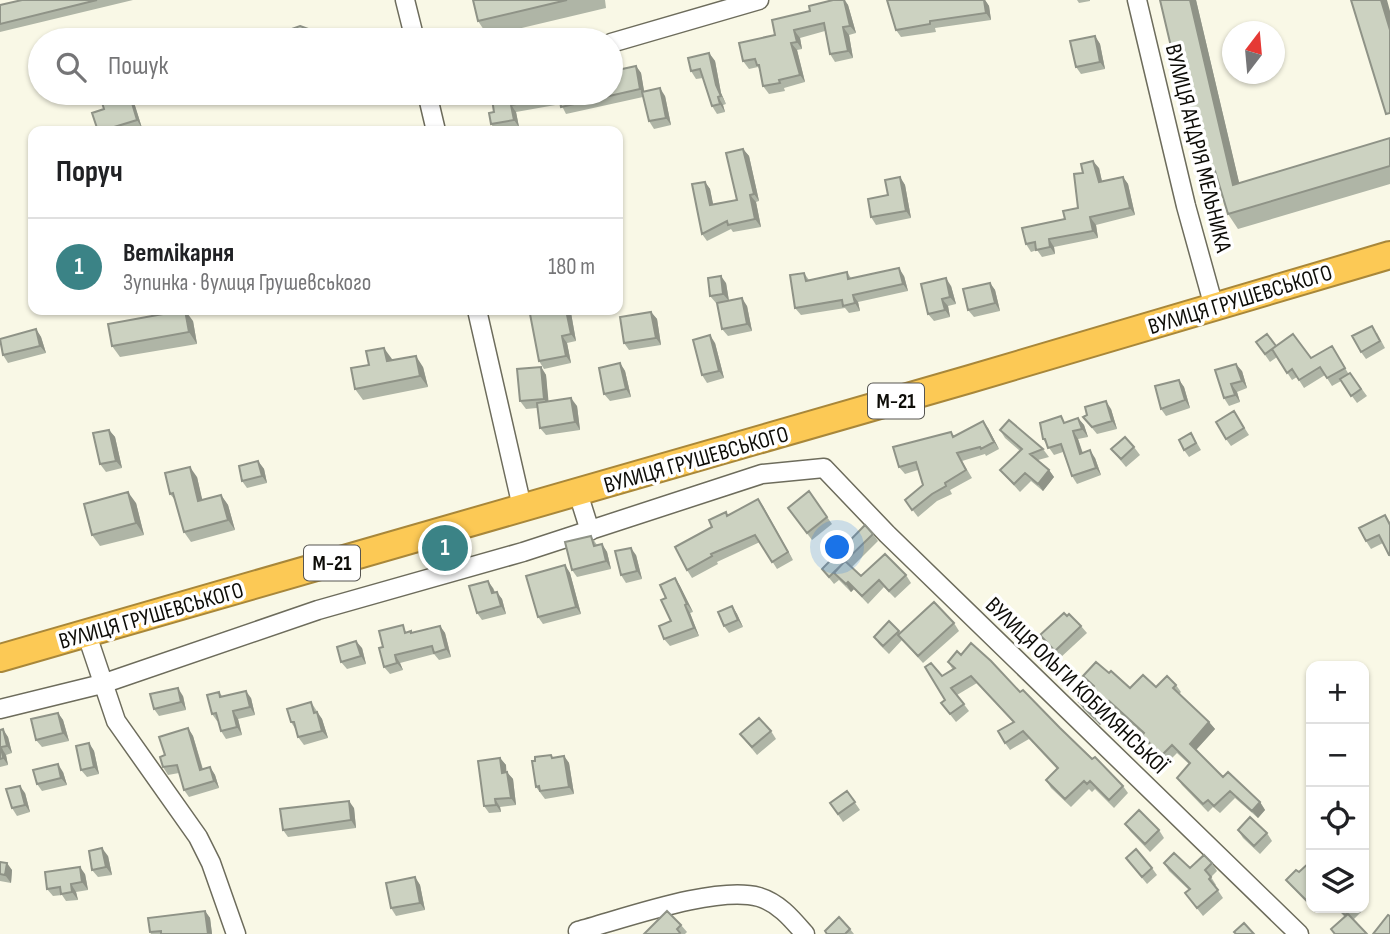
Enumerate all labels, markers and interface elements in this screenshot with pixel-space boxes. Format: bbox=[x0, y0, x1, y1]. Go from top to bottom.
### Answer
north arrow bbox=[1222, 21, 1285, 84]
search box bbox=[28, 28, 623, 105]
street label: ВУЛИЦЯ АНДРІЯ МЕЛЬНИКА bbox=[1159, 41, 1237, 255]
icon: search bbox=[52, 48, 90, 86]
text: Пошук bbox=[108, 51, 168, 82]
text: Поруч bbox=[56, 154, 123, 190]
text: Ветлікарня bbox=[123, 238, 234, 269]
text: 1 bbox=[74, 253, 84, 281]
text: 180 m bbox=[548, 253, 595, 281]
street label: ВУЛИЦЯ ГРУШЕВСЬКОГО bbox=[1145, 259, 1336, 341]
text: Зупинка · вулиця Грушевського bbox=[123, 269, 371, 297]
road number: М-21 bbox=[868, 384, 924, 418]
street label: ВУЛИЦЯ ГРУШЕВСЬКОГО bbox=[601, 420, 792, 500]
pin: 1 bbox=[422, 522, 468, 574]
your location bbox=[820, 530, 854, 564]
road number: М-21 bbox=[304, 546, 360, 580]
street label: ВУЛИЦЯ ГРУШЕВСЬКОГО bbox=[56, 576, 247, 656]
street label: ВУЛИЦЯ ОЛЬГИ КОБИЛЯНСЬКОЇ bbox=[979, 591, 1173, 780]
map controls bbox=[1306, 661, 1369, 913]
button: + bbox=[1306, 661, 1369, 724]
button: − bbox=[1306, 724, 1369, 787]
button: locate bbox=[1306, 787, 1369, 850]
button: layers bbox=[1306, 850, 1369, 913]

